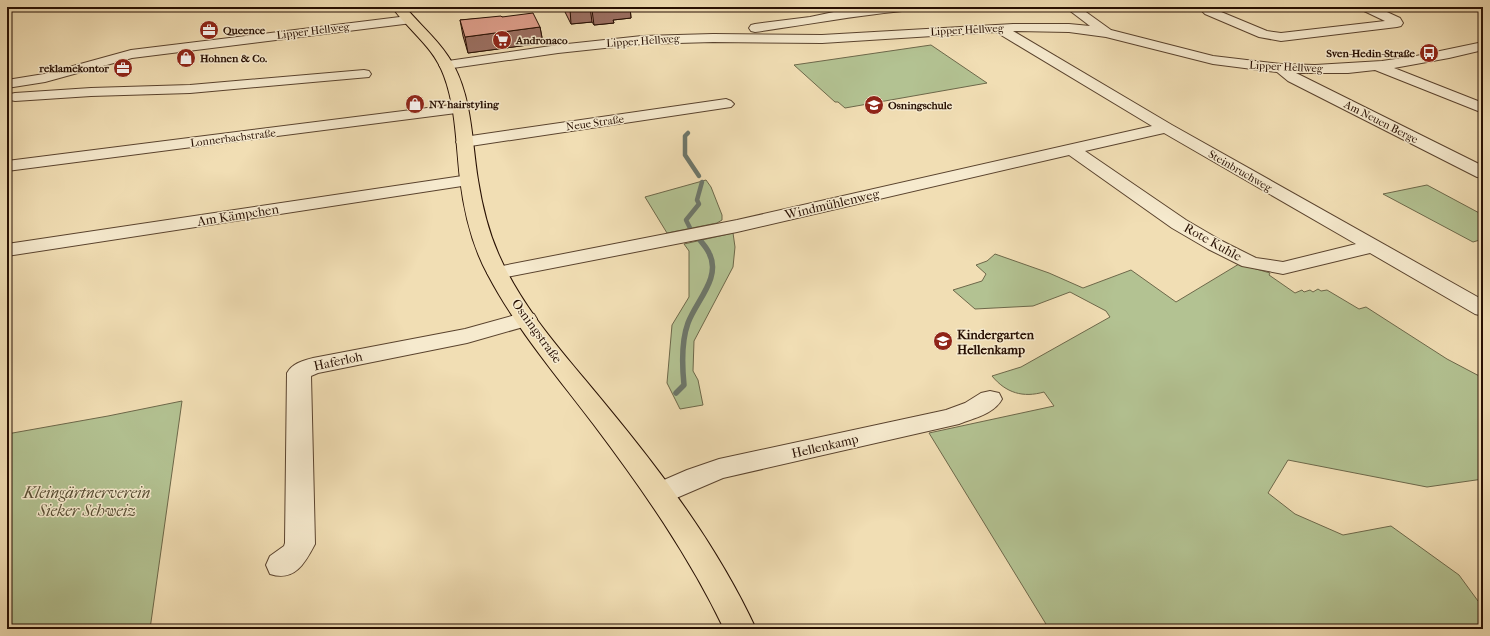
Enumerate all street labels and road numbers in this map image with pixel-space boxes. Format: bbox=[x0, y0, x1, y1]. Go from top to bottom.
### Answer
street label: Lipper Hellweg bbox=[276, 20, 350, 42]
street label: Lipper Hellweg bbox=[930, 22, 1004, 38]
street label: Lipper Hellweg bbox=[606, 32, 680, 50]
street label: Lipper Hellweg bbox=[1249, 59, 1323, 75]
street label: Am Neuen Berge bbox=[1341, 97, 1421, 146]
street label: Neue Straße bbox=[565, 112, 625, 133]
street label: Lonnerbachstraße bbox=[189, 126, 277, 150]
street label: Steinbruchweg bbox=[1206, 148, 1274, 195]
street label: Windmühlenweg bbox=[782, 186, 882, 222]
street label: Am Kämpchen bbox=[195, 201, 280, 229]
street label: Rote Kuhle bbox=[1182, 220, 1245, 264]
street label: Osningstraße bbox=[509, 296, 566, 366]
street label: Haferloh bbox=[312, 348, 364, 373]
street label: Hellenkamp bbox=[790, 431, 860, 461]

